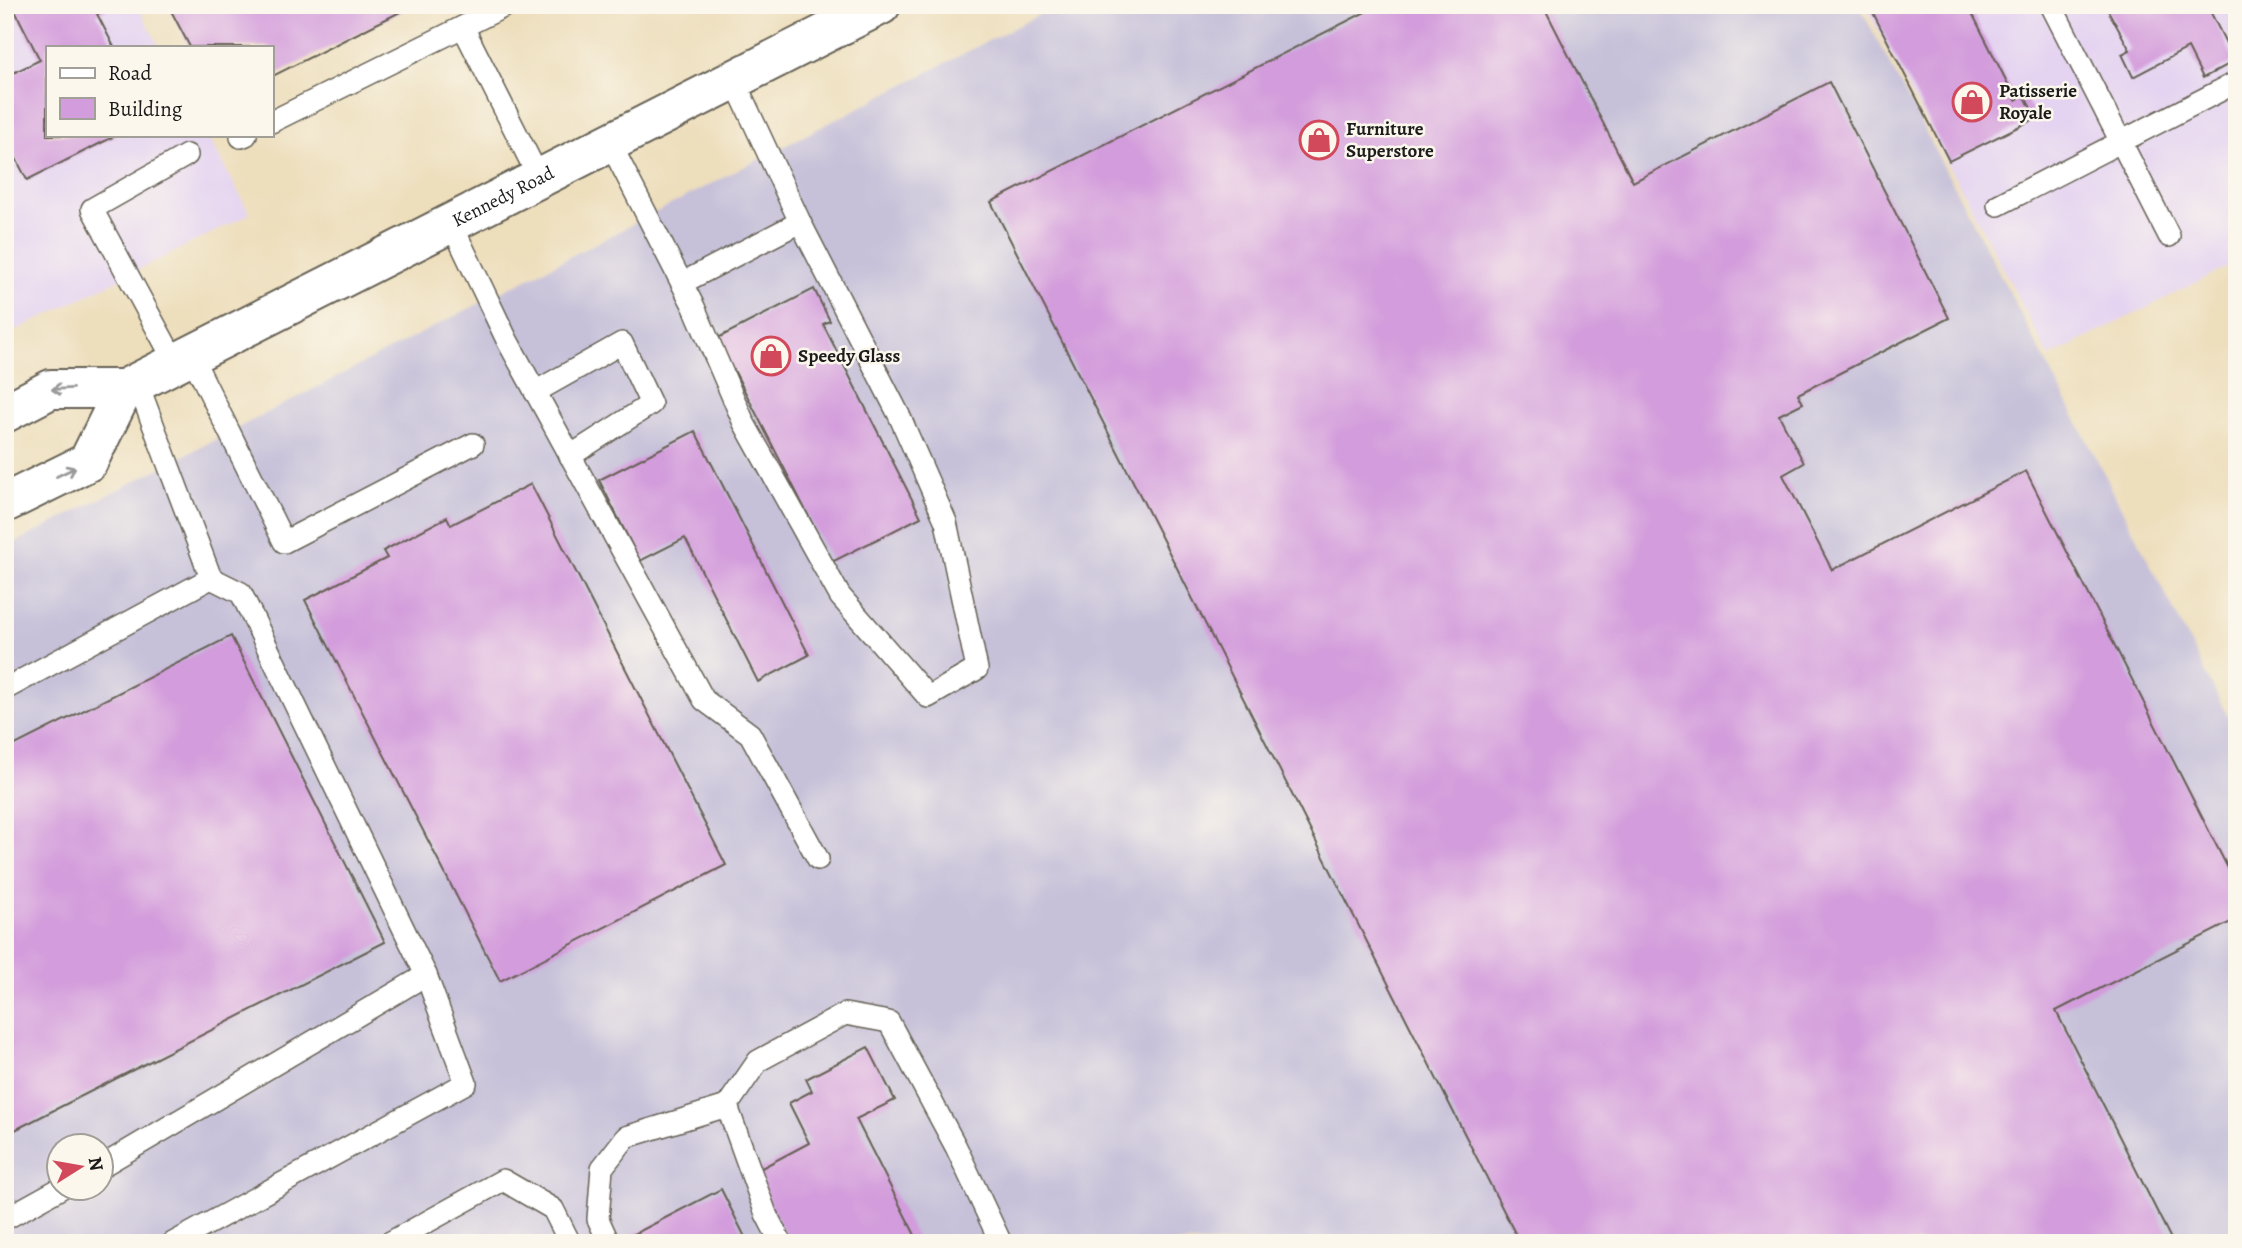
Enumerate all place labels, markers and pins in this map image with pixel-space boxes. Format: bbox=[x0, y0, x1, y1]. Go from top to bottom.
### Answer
place label: Patisserie Royale bbox=[1999, 78, 2077, 126]
shop icon: Patisserie Royale bbox=[1951, 81, 1993, 123]
place label: Furniture Superstore bbox=[1346, 116, 1434, 164]
shop icon: Furniture Superstore bbox=[1298, 119, 1340, 161]
shop icon: Speedy Glass bbox=[750, 335, 792, 377]
place label: Speedy Glass bbox=[798, 343, 900, 369]

